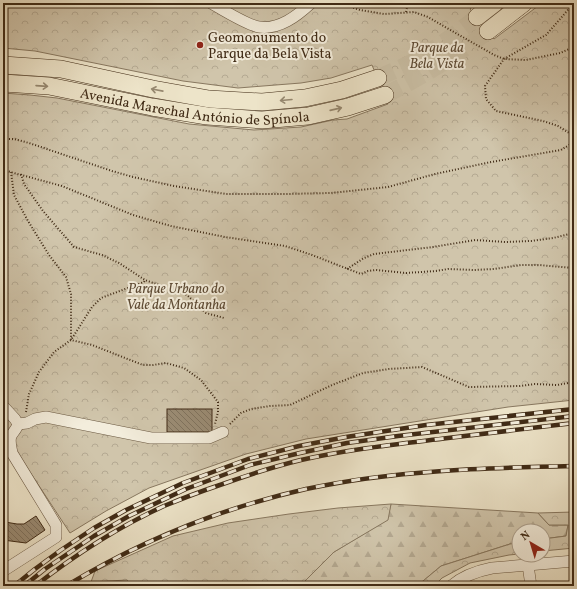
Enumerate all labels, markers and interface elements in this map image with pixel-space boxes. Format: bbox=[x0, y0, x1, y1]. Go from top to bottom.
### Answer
place label: Geomonumento do Parque da Bela Vista bbox=[208, 29, 332, 64]
park label: Parque da Bela Vista bbox=[410, 39, 465, 74]
marker: Geomonumento do Parque da Bela Vista bbox=[195, 40, 205, 50]
one-way arrow bbox=[35, 82, 48, 89]
street label: Avenida Marechal António de Spínola bbox=[78, 85, 310, 131]
one-way arrow bbox=[151, 85, 164, 93]
one-way arrow bbox=[280, 96, 293, 103]
one-way arrow bbox=[329, 105, 342, 113]
park label: Parque Urbano do Vale da Montanha bbox=[126, 280, 226, 315]
north arrow bbox=[511, 523, 551, 563]
text: N bbox=[518, 528, 534, 545]

